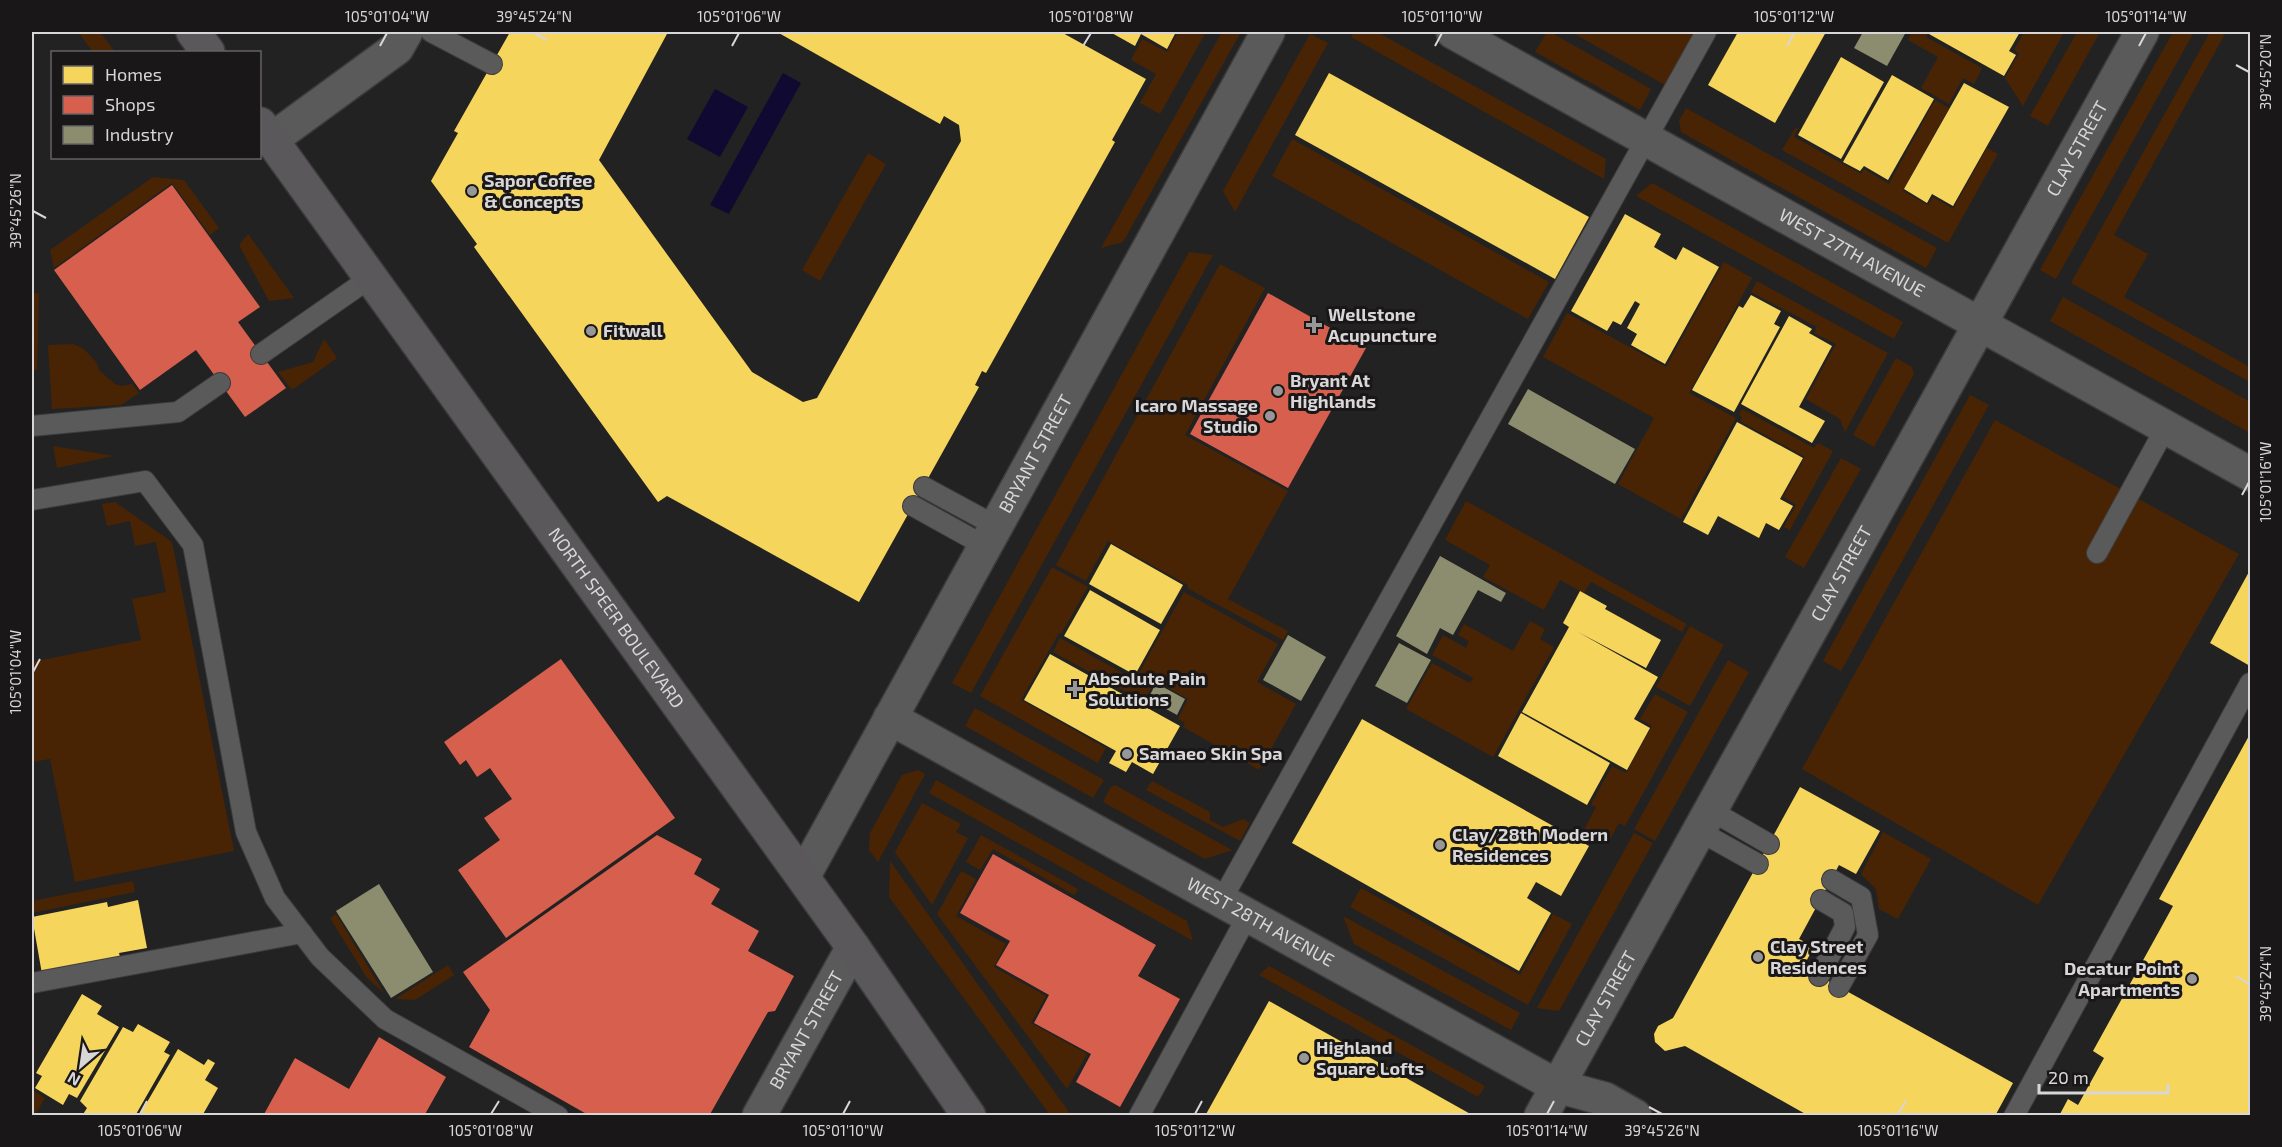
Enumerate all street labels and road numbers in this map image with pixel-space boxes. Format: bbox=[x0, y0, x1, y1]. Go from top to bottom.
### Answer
street label: CLAY STREET bbox=[2041, 96, 2112, 200]
street label: WEST 27TH AVENUE bbox=[1776, 203, 1929, 301]
street label: BRYANT STREET bbox=[994, 390, 1077, 516]
street label: CLAY STREET bbox=[1805, 521, 1876, 625]
street label: NORTH SPEER BOULEVARD bbox=[544, 523, 689, 712]
street label: WEST 28TH AVENUE bbox=[1183, 872, 1338, 971]
street label: CLAY STREET bbox=[1570, 946, 1641, 1050]
street label: BRYANT STREET bbox=[764, 966, 848, 1093]

